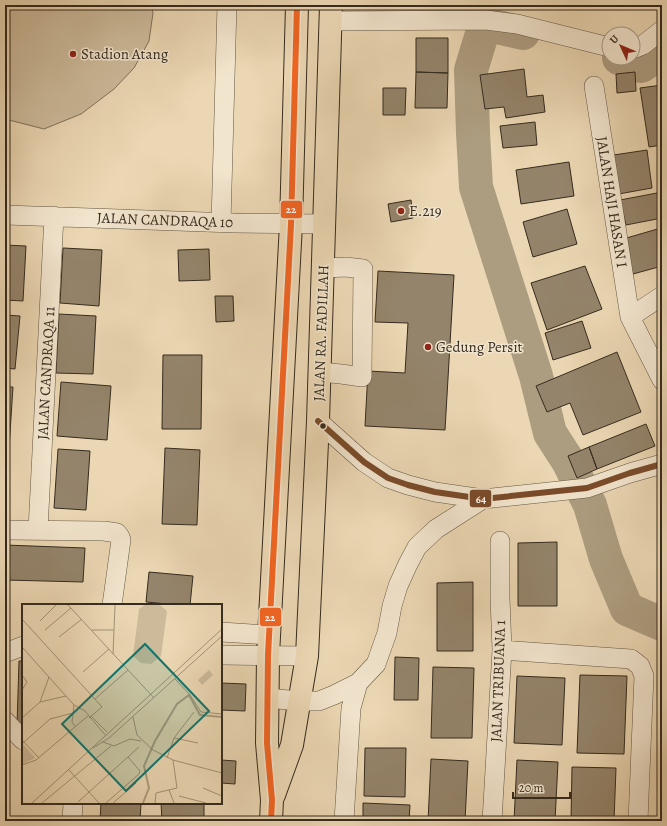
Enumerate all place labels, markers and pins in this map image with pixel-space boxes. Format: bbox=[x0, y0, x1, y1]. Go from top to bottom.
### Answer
place label: Stadion Atang bbox=[81, 44, 169, 64]
marker: Stadion Atang bbox=[68, 49, 78, 59]
place label: E.219 bbox=[409, 201, 442, 221]
marker: E.219 bbox=[396, 206, 406, 216]
place label: Gedung Persit bbox=[436, 337, 523, 357]
marker: Gedung Persit bbox=[423, 342, 433, 352]
unlabelled marker bbox=[318, 421, 328, 431]

